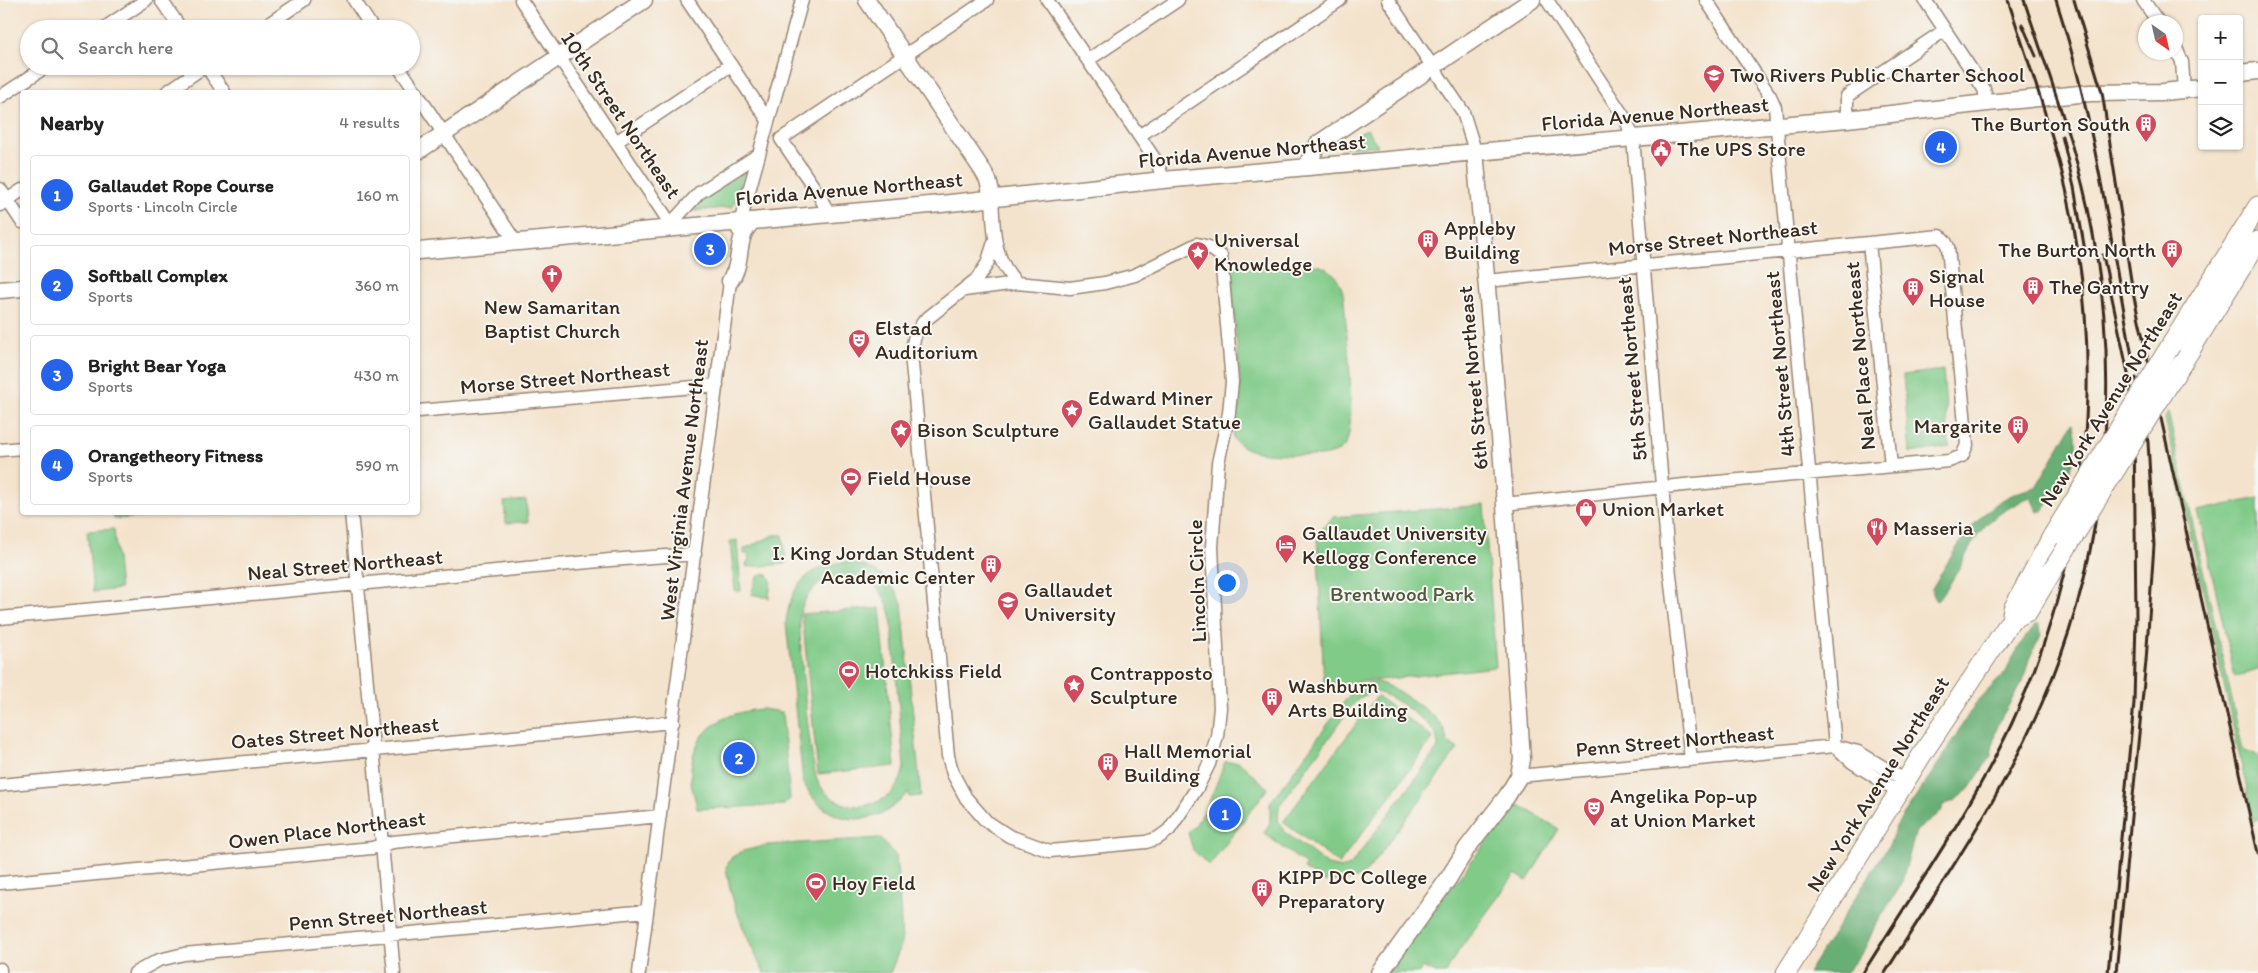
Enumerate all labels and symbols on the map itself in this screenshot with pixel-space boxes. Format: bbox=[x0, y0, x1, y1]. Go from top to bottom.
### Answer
north arrow bbox=[2138, 15, 2183, 60]
street label: 10th Street Northeast bbox=[556, 26, 687, 203]
place label: Two Rivers Public Charter School bbox=[1730, 62, 2025, 87]
school or university icon: Two Rivers Public Charter School bbox=[1702, 63, 1726, 94]
street label: Florida Avenue Northeast bbox=[1540, 91, 1770, 136]
place label: The Burton South bbox=[1971, 111, 2130, 136]
building icon: The Burton South bbox=[2134, 112, 2158, 143]
street label: Florida Avenue Northeast bbox=[1137, 128, 1367, 173]
pin: 4 bbox=[1925, 128, 1957, 166]
place label: The UPS Store bbox=[1677, 136, 1806, 161]
public building icon: The UPS Store bbox=[1649, 137, 1673, 168]
street label: Florida Avenue Northeast bbox=[734, 166, 964, 211]
street label: Morse Street Northeast bbox=[1607, 214, 1819, 261]
place label: Appleby Building bbox=[1444, 215, 1520, 264]
place label: Universal Knowledge bbox=[1214, 227, 1312, 276]
building icon: Appleby Building bbox=[1416, 228, 1440, 259]
pin: 3 bbox=[694, 230, 726, 268]
place label: The Burton North bbox=[1998, 237, 2157, 262]
building icon: The Burton North bbox=[2160, 238, 2184, 269]
place icon: Universal Knowledge bbox=[1186, 240, 1210, 271]
street label: Neal Place Northeast bbox=[1839, 261, 1880, 451]
church icon: New Samaritan Baptist Church bbox=[540, 263, 564, 294]
place label: Signal House bbox=[1929, 263, 1985, 312]
street label: 4th Street Northeast bbox=[1759, 270, 1800, 458]
place label: The Gantry bbox=[2049, 274, 2149, 299]
building icon: The Gantry bbox=[2021, 275, 2045, 306]
street label: 5th Street Northeast bbox=[1611, 276, 1652, 462]
building icon: Signal House bbox=[1901, 276, 1925, 307]
street label: 6th Street Northeast bbox=[1452, 285, 1493, 471]
street label: New York Avenue Northeast bbox=[2034, 286, 2187, 511]
place label: New Samaritan Baptist Church bbox=[484, 294, 620, 343]
place label: Elstad Auditorium bbox=[875, 315, 979, 364]
theatre icon: Elstad Auditorium bbox=[847, 328, 871, 359]
street label: West Virginia Avenue Northeast bbox=[654, 337, 713, 622]
street label: Morse Street Northeast bbox=[459, 356, 671, 399]
place label: Edward Miner Gallaudet Statue bbox=[1088, 385, 1241, 434]
place icon: Edward Miner Gallaudet Statue bbox=[1060, 398, 1084, 429]
place label: Margarite bbox=[1914, 413, 2002, 438]
building icon: Margarite bbox=[2006, 414, 2030, 445]
place label: Bison Sculpture bbox=[917, 417, 1059, 442]
place icon: Bison Sculpture bbox=[889, 418, 913, 449]
place label: Field House bbox=[867, 465, 971, 490]
sports icon: Field House bbox=[839, 466, 863, 497]
place label: Union Market bbox=[1602, 496, 1724, 521]
shop icon: Union Market bbox=[1574, 497, 1598, 528]
place label: Masseria bbox=[1893, 515, 1974, 540]
restaurant icon: Masseria bbox=[1865, 516, 1889, 547]
street label: Lincoln Circle bbox=[1182, 519, 1211, 643]
place label: Gallaudet University Kellogg Conference bbox=[1302, 520, 1487, 569]
hotel icon: Gallaudet University Kellogg Conference bbox=[1274, 533, 1298, 564]
place label: I. King Jordan Student Academic Center bbox=[772, 540, 976, 589]
street label: Neal Street Northeast bbox=[246, 543, 444, 586]
building icon: I. King Jordan Student Academic Center bbox=[979, 553, 1003, 584]
your location bbox=[1214, 570, 1240, 596]
place label: Gallaudet University bbox=[1024, 577, 1116, 626]
park label: Brentwood Park bbox=[1330, 581, 1474, 606]
school or university icon: Gallaudet University bbox=[996, 590, 1020, 621]
place label: Hotchkiss Field bbox=[865, 658, 1002, 683]
sports icon: Hotchkiss Field bbox=[837, 659, 861, 690]
place label: Contrapposto Sculpture bbox=[1090, 660, 1213, 709]
street label: New York Avenue Northeast bbox=[1801, 671, 1954, 896]
place icon: Contrapposto Sculpture bbox=[1062, 673, 1086, 704]
place label: Washburn Arts Building bbox=[1288, 673, 1408, 722]
building icon: Washburn Arts Building bbox=[1260, 686, 1284, 717]
street label: Oates Street Northeast bbox=[230, 711, 440, 754]
street label: Penn Street Northeast bbox=[1575, 719, 1775, 762]
place label: Hall Memorial Building bbox=[1124, 738, 1251, 787]
pin: 2 bbox=[723, 739, 755, 777]
building icon: Hall Memorial Building bbox=[1096, 751, 1120, 782]
place label: Angelika Pop-up at Union Market bbox=[1610, 783, 1757, 832]
pin: 1 bbox=[1209, 795, 1241, 833]
theatre icon: Angelika Pop-up at Union Market bbox=[1582, 796, 1606, 827]
street label: Owen Place Northeast bbox=[227, 805, 427, 854]
place label: KIPP DC College Preparatory bbox=[1278, 864, 1427, 913]
place label: Hoy Field bbox=[832, 870, 916, 895]
sports icon: Hoy Field bbox=[804, 871, 828, 902]
building icon: KIPP DC College Preparatory bbox=[1250, 877, 1274, 908]
street label: Penn Street Northeast bbox=[288, 893, 488, 936]

